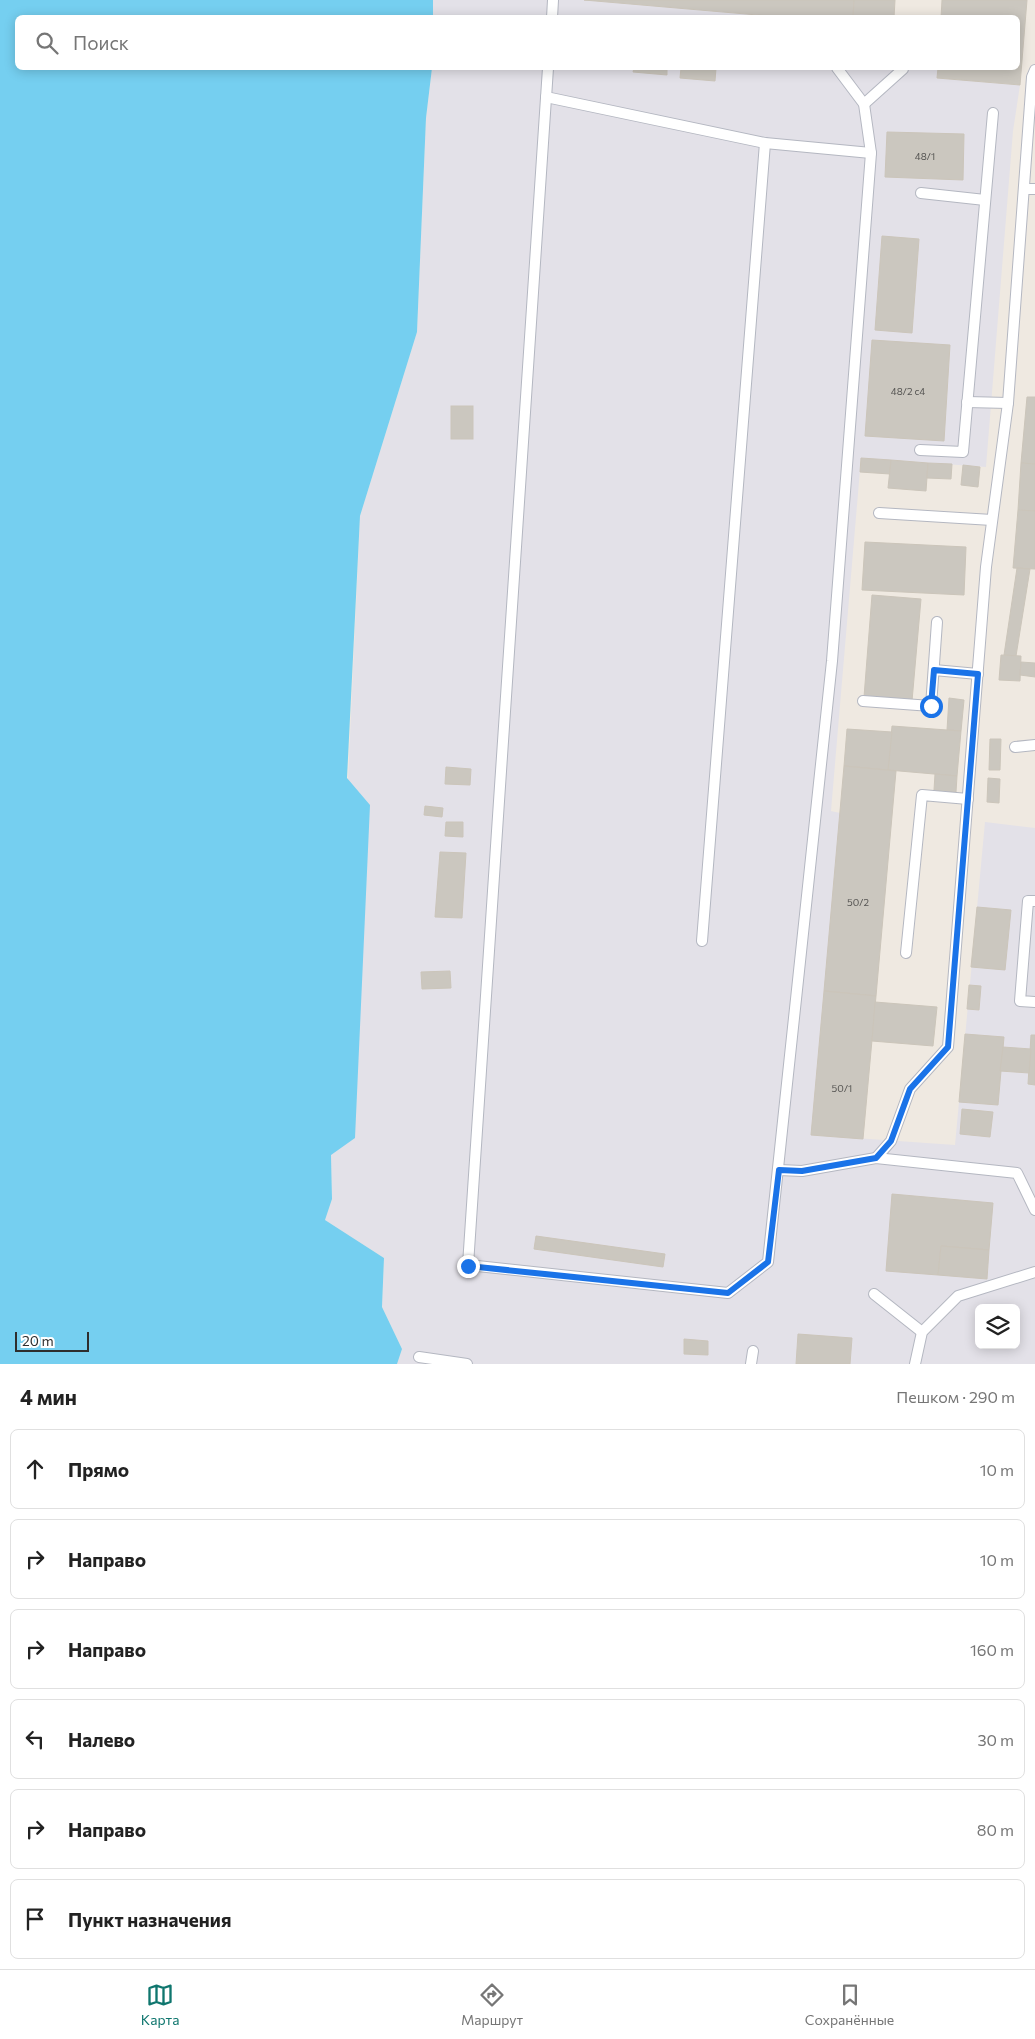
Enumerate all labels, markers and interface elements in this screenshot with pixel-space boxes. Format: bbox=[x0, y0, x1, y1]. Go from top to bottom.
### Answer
search box bbox=[15, 15, 1020, 70]
icon: search bbox=[33, 29, 61, 57]
text: Поиск bbox=[73, 31, 129, 54]
house number: 48/1 bbox=[915, 150, 935, 162]
house number: 48/2 с4 bbox=[891, 385, 925, 397]
route start bbox=[920, 695, 943, 718]
house number: 50/2 bbox=[847, 896, 869, 908]
house number: 50/1 bbox=[832, 1082, 852, 1094]
route end bbox=[457, 1255, 480, 1278]
map controls bbox=[975, 1304, 1020, 1349]
button: layers bbox=[975, 1304, 1020, 1349]
scale bar bbox=[15, 1329, 89, 1352]
text: 20 m bbox=[22, 1332, 54, 1349]
text: 4 мин bbox=[20, 1384, 77, 1409]
text: Пешком · 290 m bbox=[896, 1387, 1015, 1406]
icon: ahead bbox=[21, 1455, 49, 1483]
text: Прямо bbox=[68, 1458, 129, 1481]
text: 10 m bbox=[980, 1460, 1014, 1479]
icon: right bbox=[21, 1545, 49, 1573]
text: Направо bbox=[68, 1548, 146, 1571]
text: 10 m bbox=[980, 1550, 1014, 1569]
icon: right bbox=[21, 1635, 49, 1663]
text: Направо bbox=[68, 1638, 146, 1661]
text: 160 m bbox=[970, 1640, 1014, 1659]
icon: left bbox=[21, 1725, 49, 1753]
text: Налево bbox=[68, 1728, 135, 1751]
text: 30 m bbox=[977, 1730, 1014, 1749]
icon: right bbox=[21, 1815, 49, 1843]
text: Направо bbox=[68, 1818, 146, 1841]
text: 80 m bbox=[977, 1820, 1014, 1839]
icon: arrive bbox=[21, 1905, 49, 1933]
text: Пункт назначения bbox=[68, 1908, 231, 1931]
tab: Карта bbox=[141, 1981, 179, 2028]
tab: Маршрут bbox=[461, 1981, 523, 2028]
tab: Сохранённые bbox=[805, 1981, 894, 2028]

